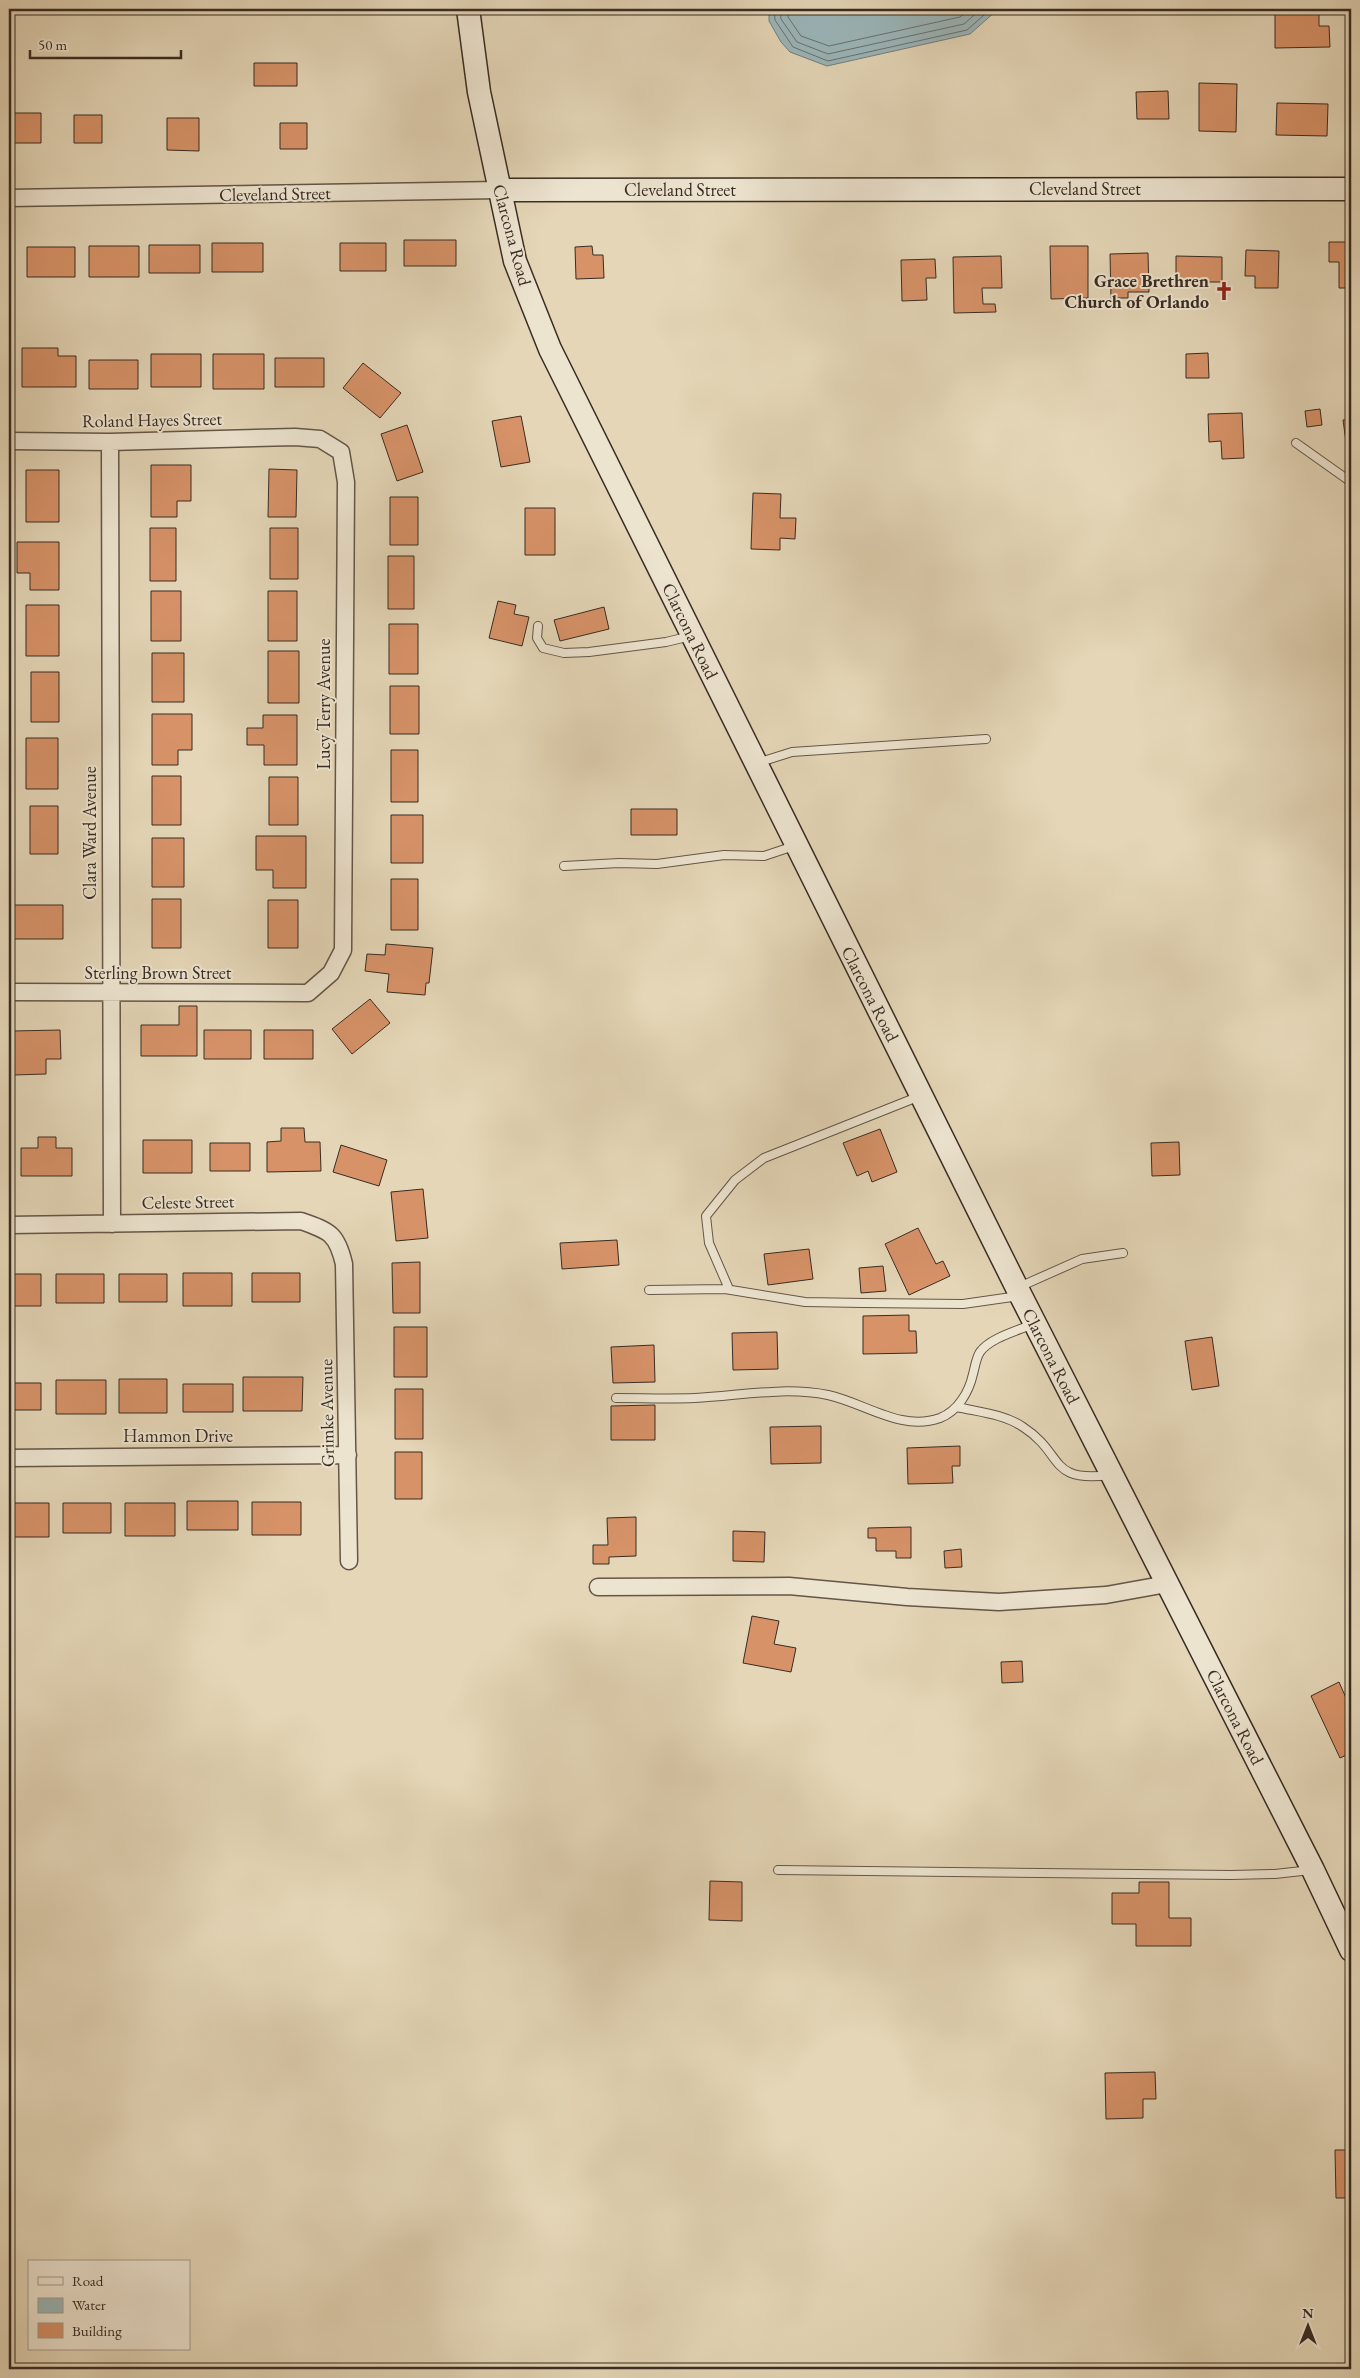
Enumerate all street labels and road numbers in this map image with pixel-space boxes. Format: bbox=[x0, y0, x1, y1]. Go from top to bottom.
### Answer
street label: Cleveland Street bbox=[1029, 177, 1141, 200]
street label: Cleveland Street bbox=[624, 178, 736, 201]
street label: Cleveland Street bbox=[219, 181, 331, 206]
street label: Clarcona Road bbox=[488, 182, 537, 289]
street label: Roland Hayes Street bbox=[82, 407, 223, 432]
street label: Clarcona Road bbox=[657, 579, 724, 683]
street label: Lucy Terry Avenue bbox=[312, 639, 335, 769]
street label: Clara Ward Avenue bbox=[78, 766, 101, 900]
street label: Clarcona Road bbox=[837, 942, 905, 1046]
street label: Sterling Brown Street bbox=[85, 961, 232, 984]
street label: Celeste Street bbox=[141, 1189, 235, 1214]
street label: Clarcona Road bbox=[1018, 1304, 1086, 1408]
street label: Grimke Avenue bbox=[314, 1359, 339, 1467]
street label: Hammon Drive bbox=[123, 1424, 233, 1447]
street label: Clarcona Road bbox=[1202, 1665, 1270, 1769]

